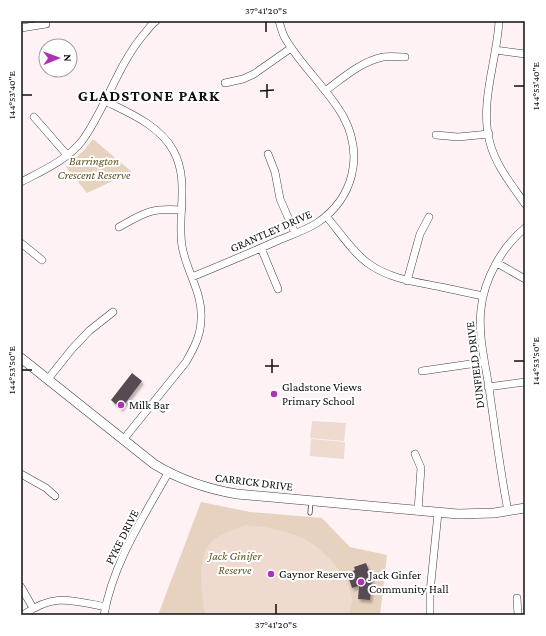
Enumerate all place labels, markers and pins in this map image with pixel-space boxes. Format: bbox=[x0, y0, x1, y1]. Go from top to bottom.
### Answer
place label: Gladstone Views Primary School bbox=[282, 380, 362, 408]
marker: Gladstone Views Primary School bbox=[269, 389, 279, 399]
place label: Milk Bar bbox=[129, 398, 170, 412]
marker: Milk Bar bbox=[116, 400, 126, 410]
place label: Gaynor Reserve bbox=[279, 567, 353, 581]
place label: Jack Ginfer Community Hall bbox=[368, 568, 449, 596]
marker: Gaynor Reserve bbox=[266, 569, 276, 579]
marker: Jack Ginfer Community Hall bbox=[356, 577, 366, 587]

